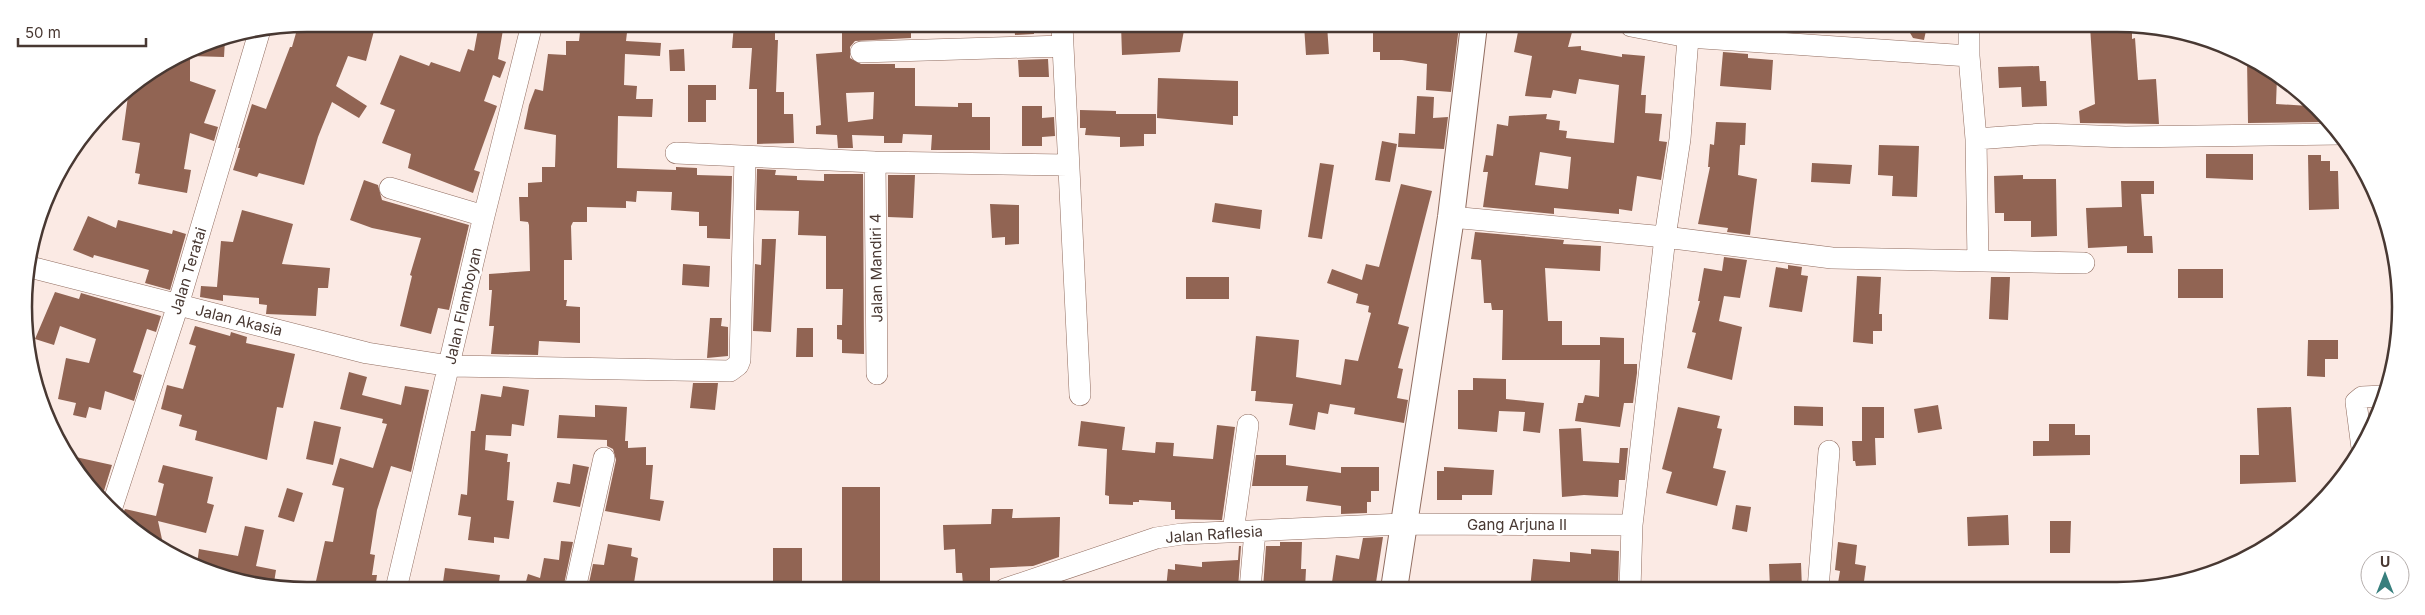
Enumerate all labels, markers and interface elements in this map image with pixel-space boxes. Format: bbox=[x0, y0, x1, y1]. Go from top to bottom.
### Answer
scale bar bbox=[18, 15, 145, 47]
text: 50 m bbox=[25, 23, 61, 42]
street label: Jalan Mandiri 4 bbox=[866, 213, 886, 323]
street label: Jalan Teratai bbox=[166, 225, 210, 317]
street label: Jalan Flamboyan bbox=[440, 246, 486, 366]
street label: Jalan Akasia bbox=[193, 300, 285, 340]
street label: Gang Arjuna II bbox=[1467, 515, 1567, 534]
street label: Jalan Raflesia bbox=[1164, 521, 1264, 547]
north arrow bbox=[2360, 550, 2410, 600]
text: U bbox=[2380, 553, 2390, 570]

